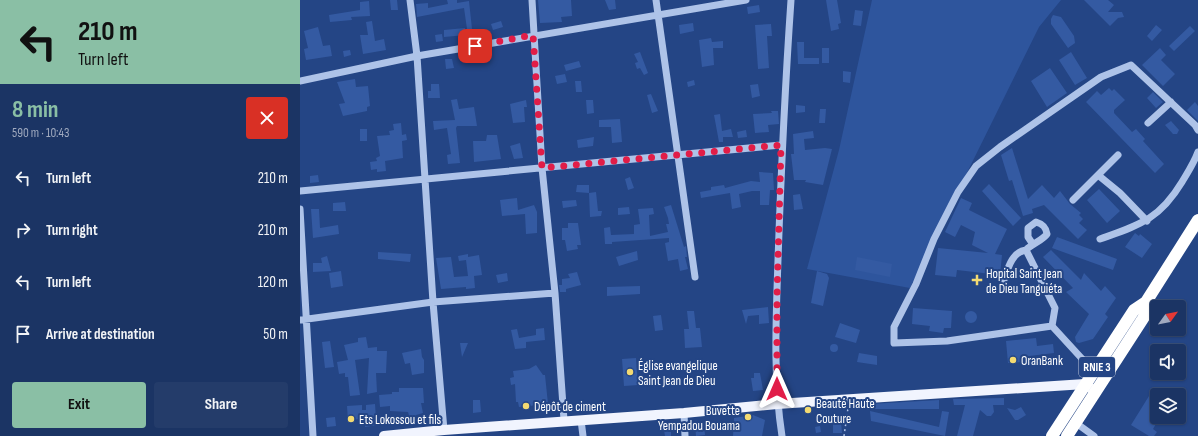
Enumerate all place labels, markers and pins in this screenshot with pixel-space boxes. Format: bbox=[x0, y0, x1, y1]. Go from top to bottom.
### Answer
pin bbox=[458, 29, 492, 63]
place label: Hopital Saint Jean de Dieu Tanguiéta bbox=[986, 266, 1062, 297]
marker: Hopital Saint Jean de Dieu Tanguiéta bbox=[971, 274, 983, 286]
place label: OranBank bbox=[1021, 353, 1063, 369]
marker: OranBank bbox=[1008, 355, 1018, 365]
place label: Église evangelique Saint Jean de Dieu bbox=[638, 358, 718, 389]
marker: Église evangelique Saint Jean de Dieu bbox=[625, 367, 635, 377]
place label: Beauté Haute Couture bbox=[816, 396, 875, 427]
place label: Dépôt de ciment bbox=[534, 399, 606, 415]
marker: Dépôt de ciment bbox=[521, 401, 531, 411]
place label: Buvette Yempadou Bouama bbox=[658, 403, 740, 434]
marker: Beauté Haute Couture bbox=[803, 405, 813, 415]
place label: Ets Lokossou et fils bbox=[359, 412, 442, 428]
marker: Buvette Yempadou Bouama bbox=[743, 412, 753, 422]
marker: Ets Lokossou et fils bbox=[346, 414, 356, 424]

